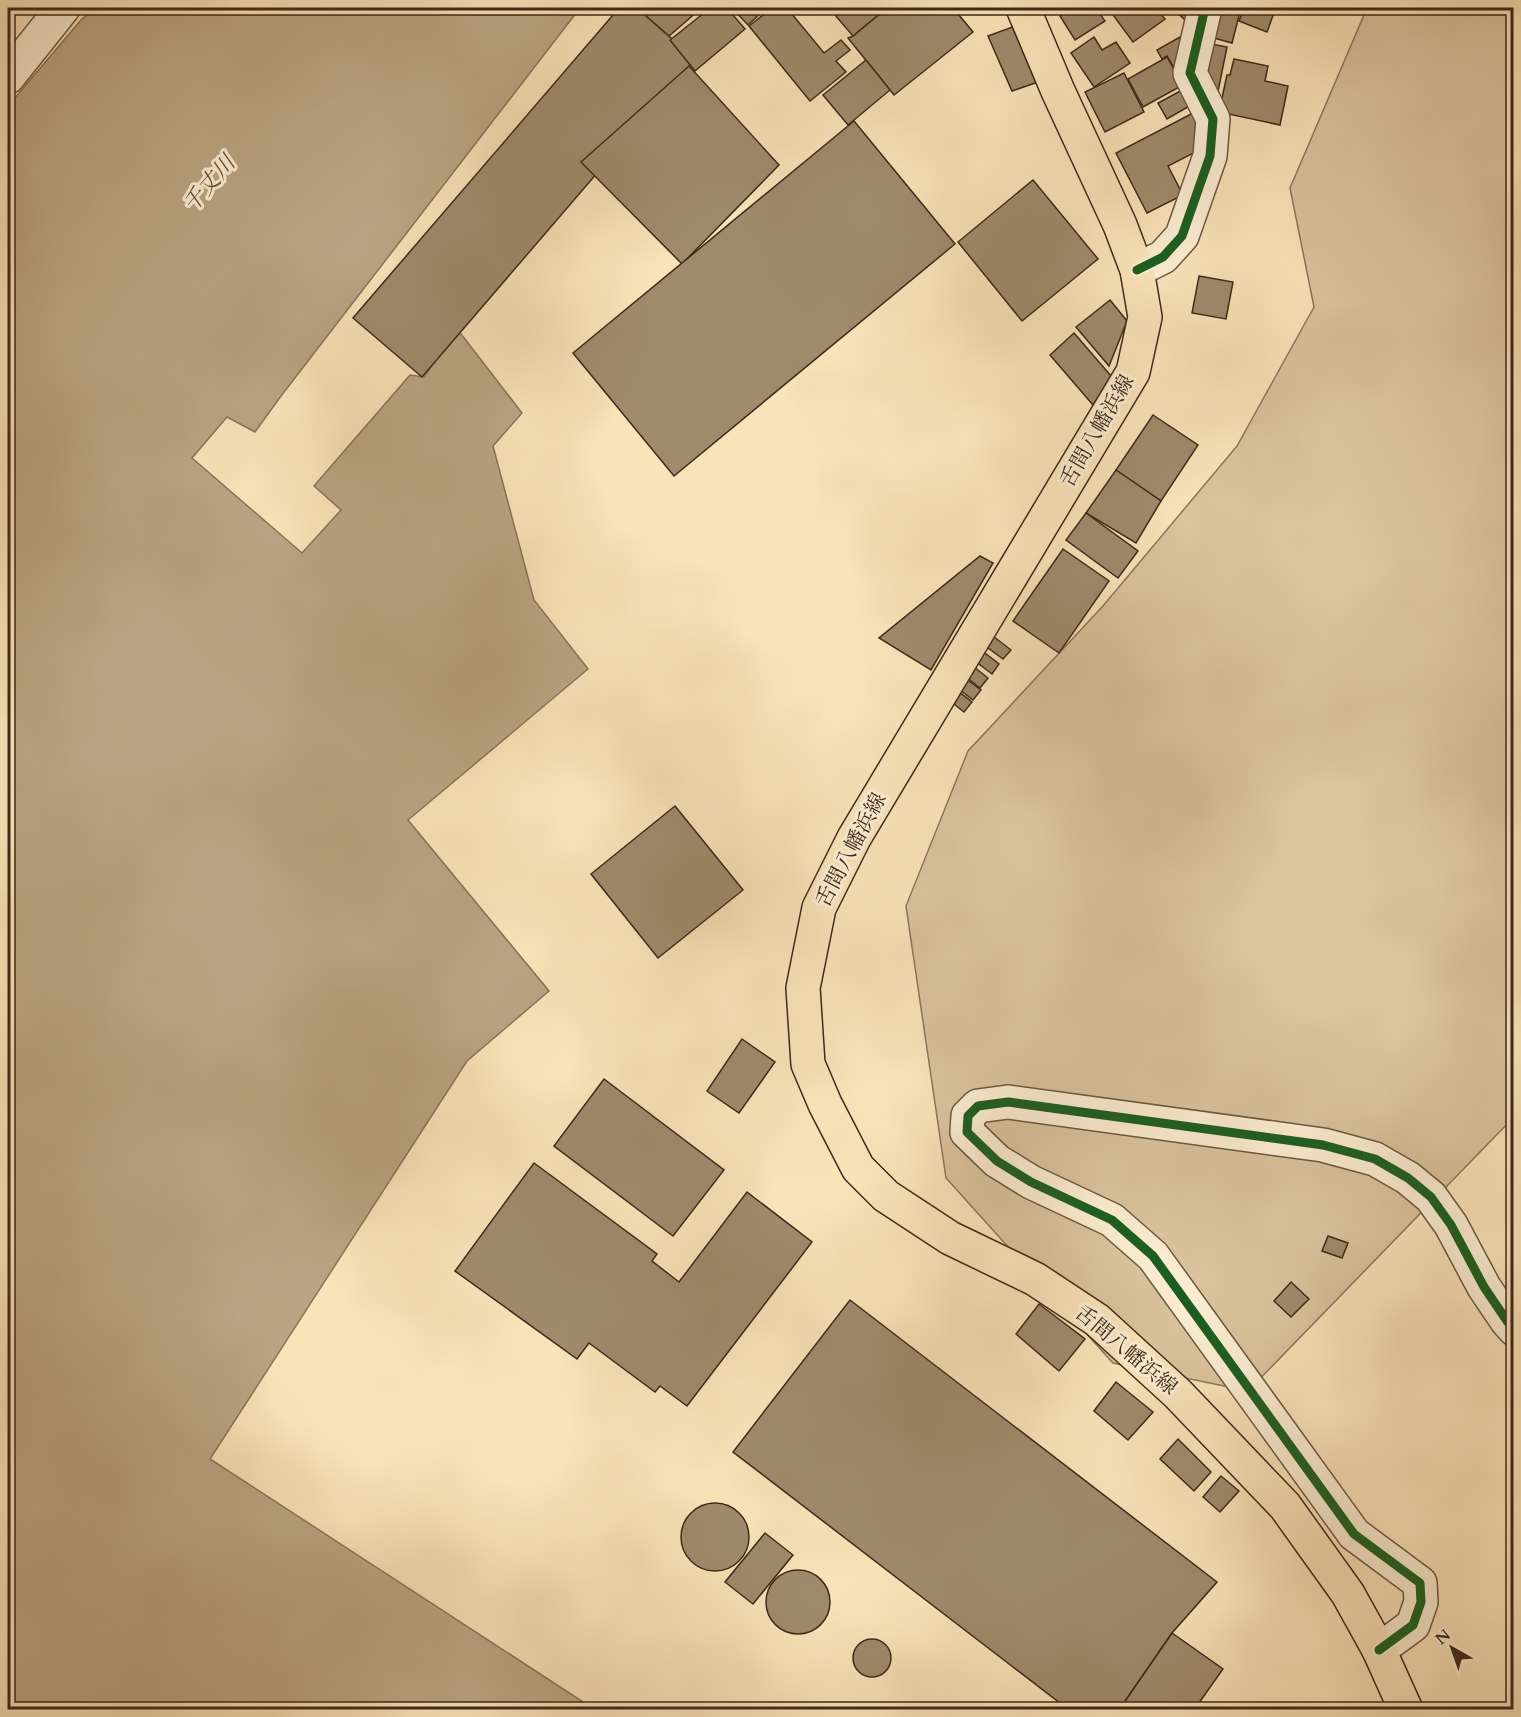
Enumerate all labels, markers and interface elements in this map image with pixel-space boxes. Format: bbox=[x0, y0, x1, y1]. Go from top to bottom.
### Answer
water label: 千丈川 bbox=[176, 148, 243, 219]
street label: 舌間八幡浜線 bbox=[1053, 369, 1141, 493]
street label: 舌間八幡浜線 bbox=[809, 788, 893, 912]
street label: 舌間八幡浜線 bbox=[1068, 1298, 1184, 1402]
north arrow bbox=[1422, 1618, 1482, 1678]
text: N bbox=[1431, 1624, 1455, 1650]

